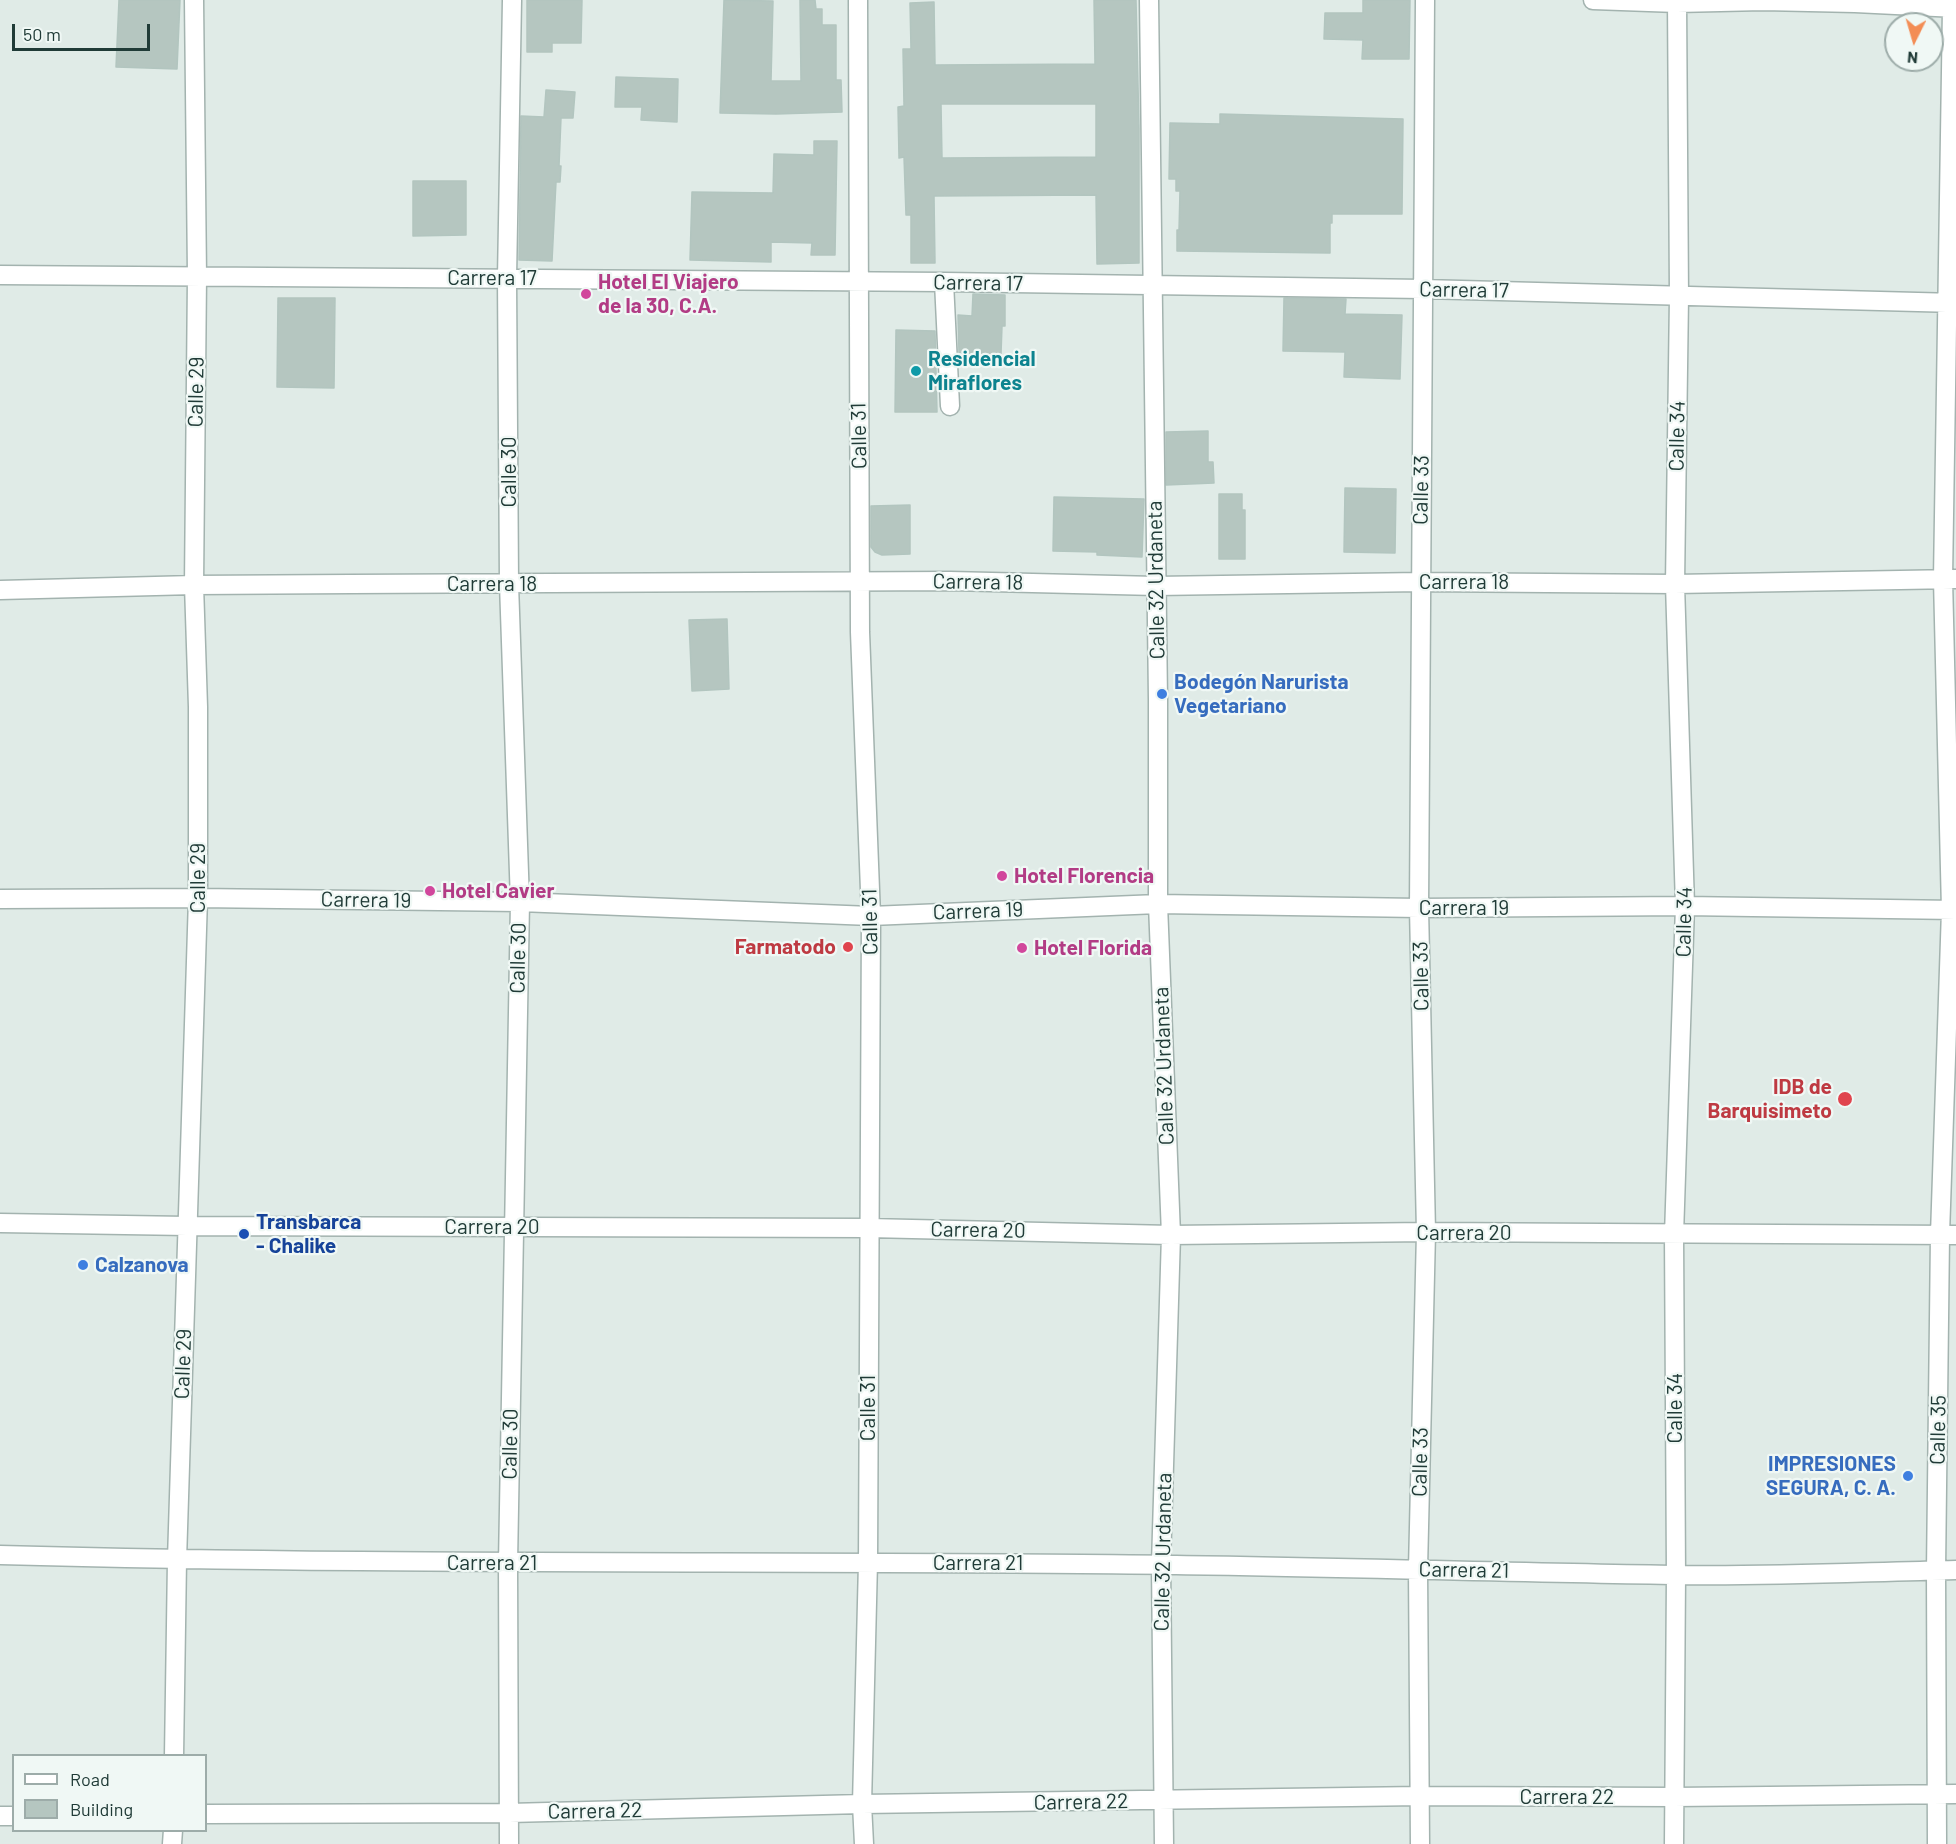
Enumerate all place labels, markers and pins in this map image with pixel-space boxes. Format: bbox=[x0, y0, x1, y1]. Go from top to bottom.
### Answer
place label: Hotel El Viajero de la 30, C.A. bbox=[598, 269, 739, 319]
marker: Hotel El Viajero de la 30, C.A. bbox=[579, 287, 593, 301]
place label: Residencial Miraflores bbox=[928, 346, 1036, 396]
marker: Residencial Miraflores bbox=[909, 364, 923, 378]
place label: Bodegón Narurista Vegetariano bbox=[1174, 669, 1348, 719]
marker: Bodegón Narurista Vegetariano bbox=[1155, 687, 1169, 701]
place label: Hotel Florencia bbox=[1014, 863, 1154, 889]
marker: Hotel Florencia bbox=[995, 869, 1009, 883]
place label: Hotel Cavier bbox=[442, 878, 554, 904]
marker: Hotel Cavier bbox=[423, 884, 437, 898]
place label: Farmatodo bbox=[735, 934, 836, 960]
place label: Hotel Florida bbox=[1034, 935, 1152, 961]
marker: Farmatodo bbox=[841, 940, 855, 954]
marker: Hotel Florida bbox=[1015, 941, 1029, 955]
place label: IDB de Barquisimeto bbox=[1708, 1074, 1832, 1124]
marker: IDB de Barquisimeto bbox=[1836, 1090, 1854, 1108]
place label: Transbarca - Chalike bbox=[256, 1209, 361, 1259]
marker: Transbarca - Chalike bbox=[237, 1227, 251, 1241]
place label: Calzanova bbox=[95, 1252, 189, 1278]
marker: Calzanova bbox=[76, 1258, 90, 1272]
place label: IMPRESIONES SEGURA, C. A. bbox=[1766, 1451, 1896, 1501]
marker: IMPRESIONES SEGURA, C. A. bbox=[1901, 1469, 1915, 1483]

